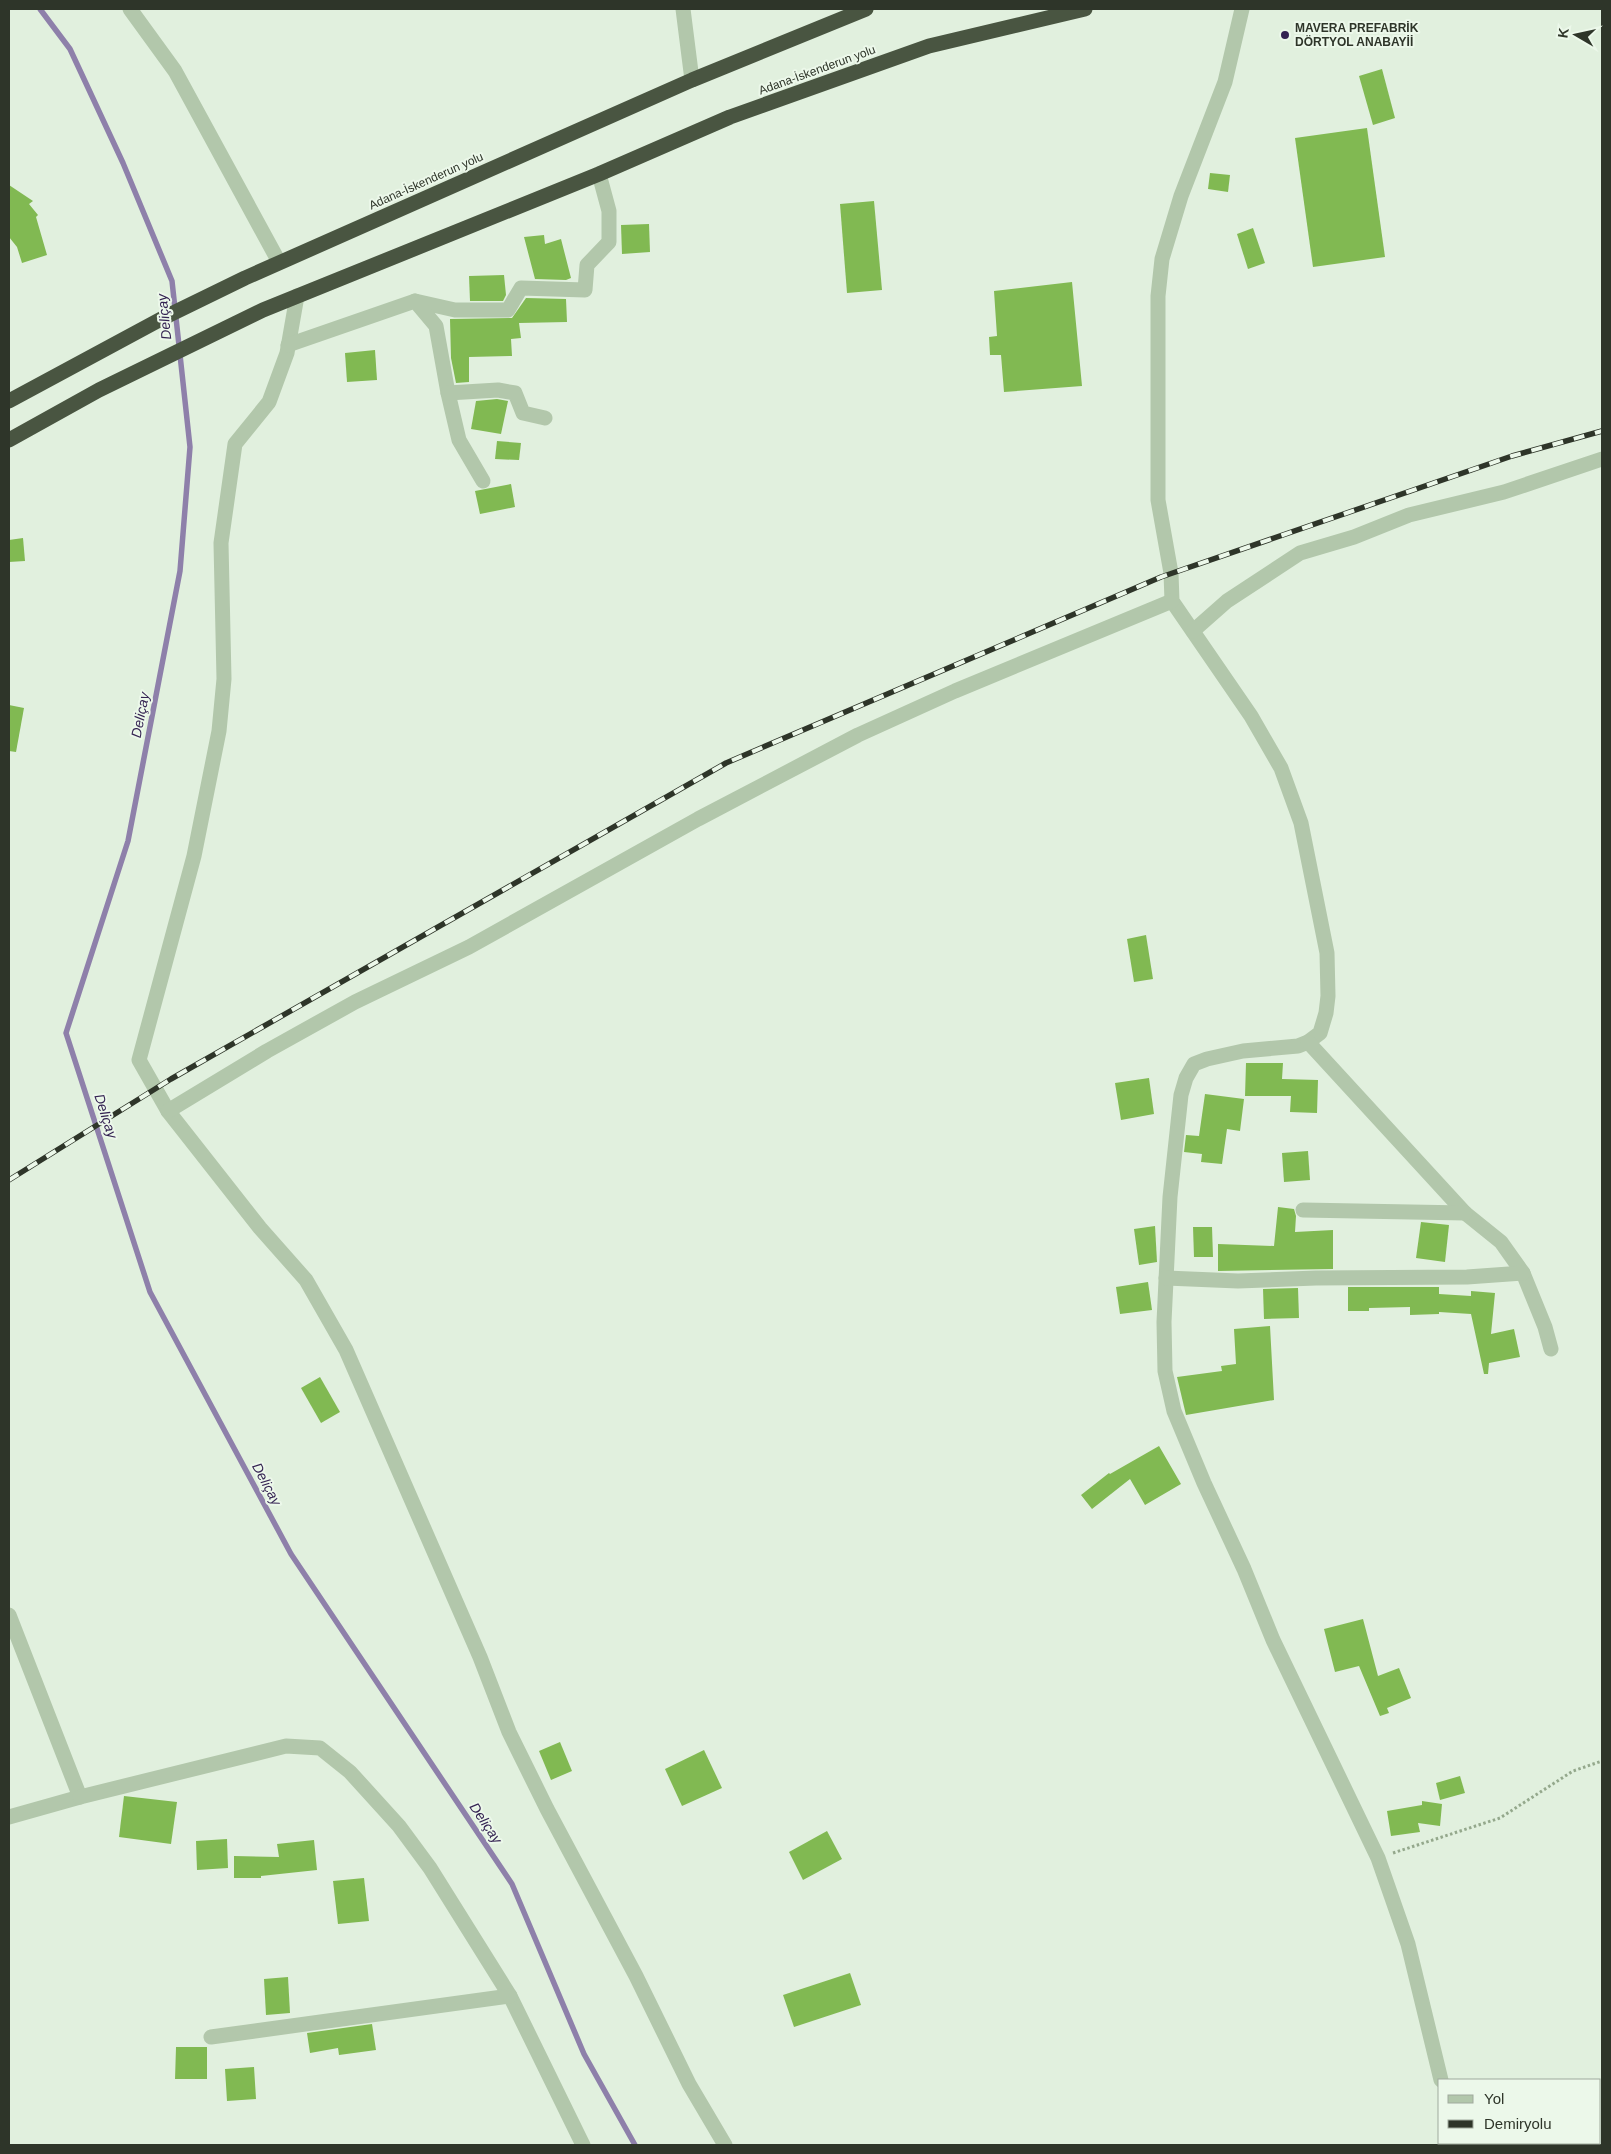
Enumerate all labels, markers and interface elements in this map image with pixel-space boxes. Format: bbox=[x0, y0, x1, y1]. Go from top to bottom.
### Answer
north arrow bbox=[1551, 10, 1601, 60]
place label: MAVERA PREFABRİK DÖRTYOL ANABAYİİ bbox=[1295, 20, 1419, 49]
text: K bbox=[1554, 27, 1572, 39]
marker: MAVERA PREFABRİK DÖRTYOL ANABAYİİ bbox=[1279, 29, 1291, 41]
street label: Adana-İskenderun yolu bbox=[757, 42, 877, 98]
street label: Adana-İskenderun yolu bbox=[367, 150, 485, 212]
water label: Deliçay bbox=[154, 292, 174, 341]
water label: Deliçay bbox=[128, 690, 152, 739]
water label: Deliçay bbox=[91, 1092, 121, 1141]
water label: Deliçay bbox=[249, 1460, 285, 1509]
water label: Deliçay bbox=[467, 1799, 506, 1847]
legend bbox=[1438, 2079, 1601, 2144]
text: Yol bbox=[1484, 2090, 1504, 2107]
text: Demiryolu bbox=[1484, 2115, 1552, 2132]

